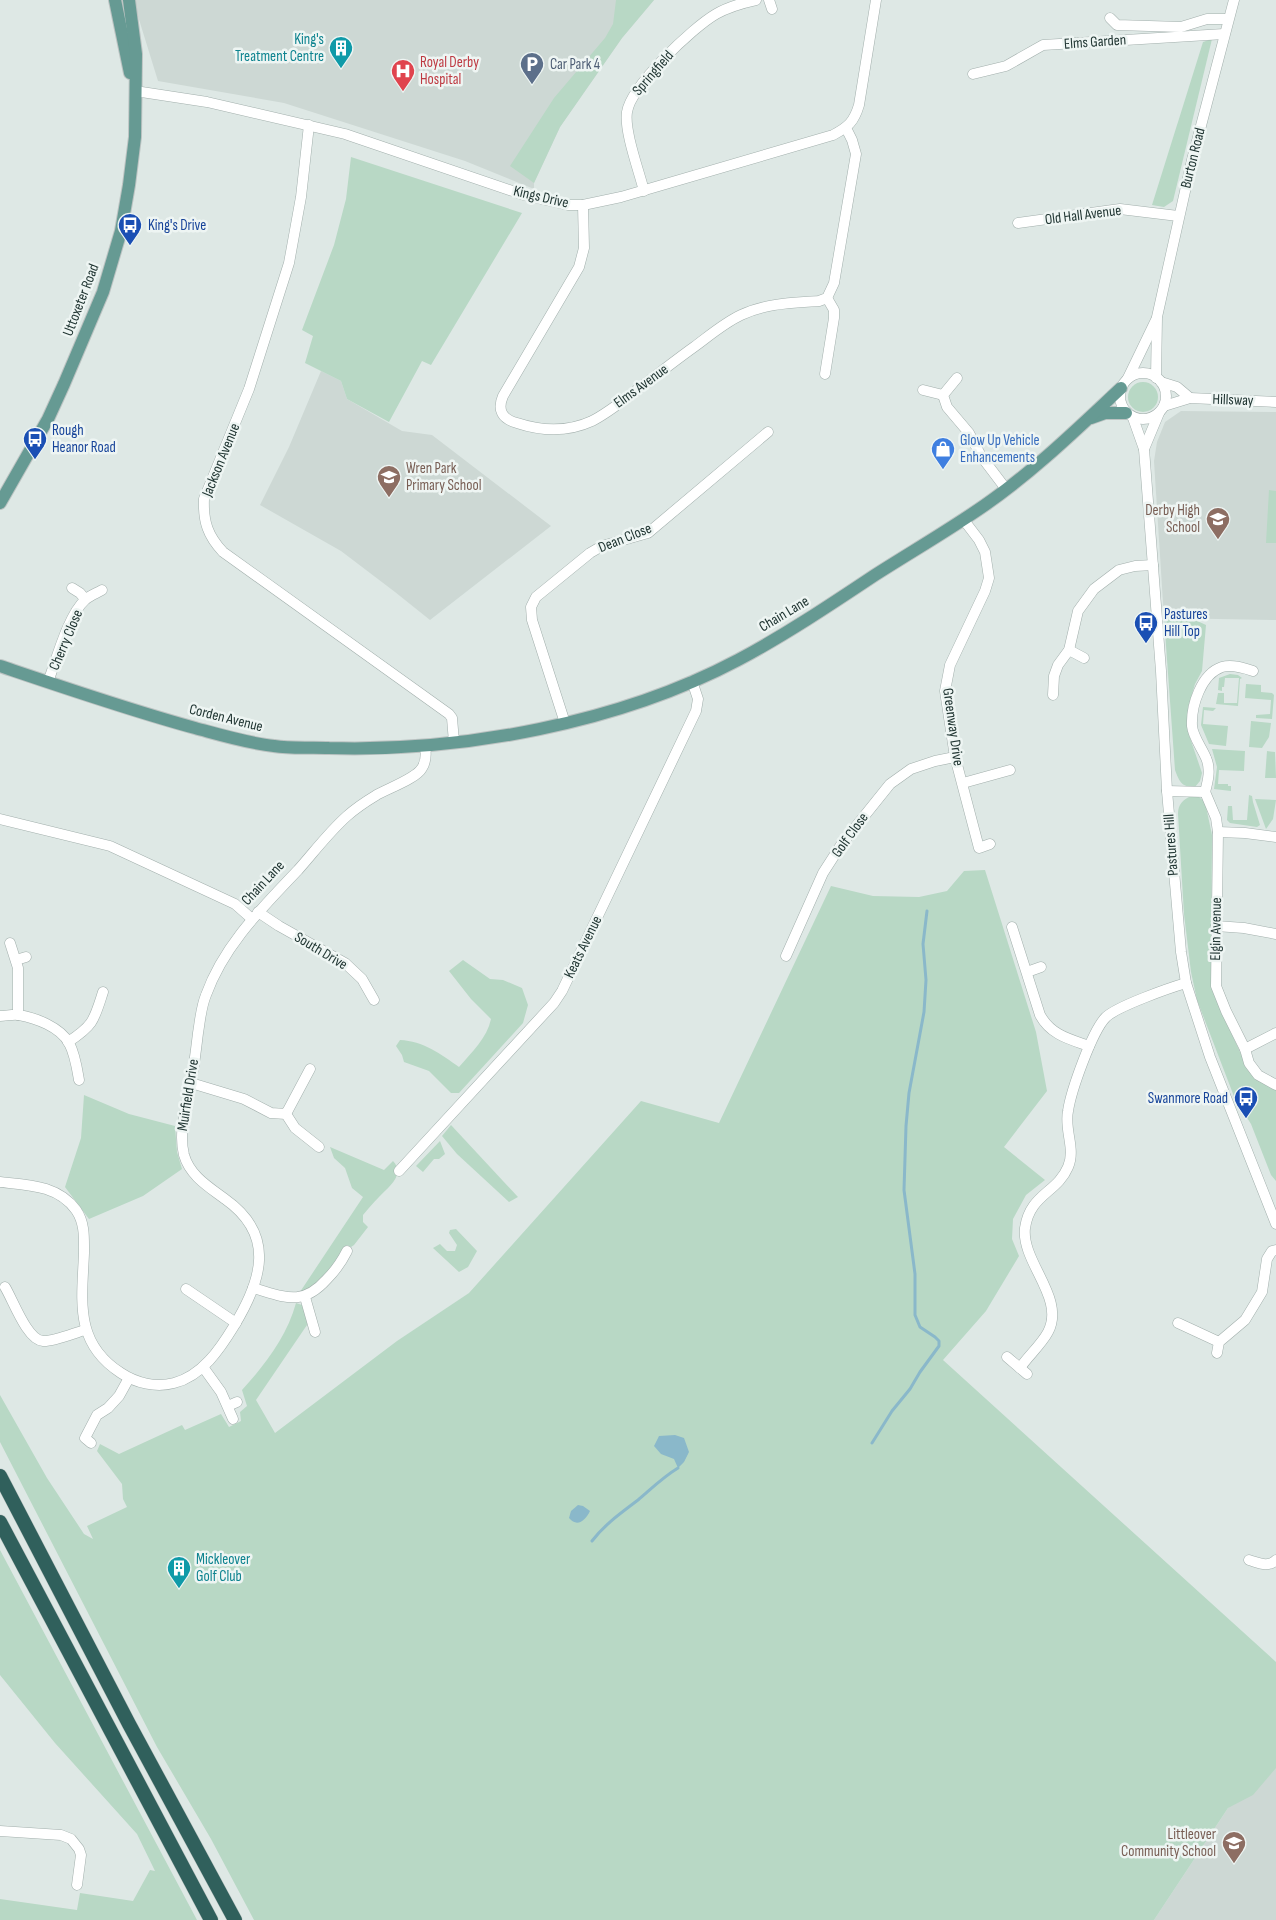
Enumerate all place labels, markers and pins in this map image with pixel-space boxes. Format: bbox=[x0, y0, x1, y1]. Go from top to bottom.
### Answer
place label: King's Treatment Centre bbox=[235, 30, 324, 66]
building icon: King's Treatment Centre bbox=[328, 35, 354, 69]
parking icon: Car Park 4 bbox=[519, 51, 545, 85]
place label: Royal Derby Hospital bbox=[420, 53, 479, 89]
place label: Car Park 4 bbox=[550, 55, 600, 74]
hospital icon: Royal Derby Hospital bbox=[390, 58, 416, 92]
bus stop icon: King's Drive bbox=[117, 212, 143, 246]
place label: King's Drive bbox=[148, 216, 206, 235]
place label: Rough Heanor Road bbox=[52, 421, 116, 457]
bus stop icon: Rough Heanor Road bbox=[22, 426, 48, 460]
place label: Glow Up Vehicle Enhancements bbox=[960, 431, 1040, 467]
shop icon: Glow Up Vehicle Enhancements bbox=[930, 436, 956, 470]
place label: Wren Park Primary School bbox=[406, 459, 482, 495]
school or university icon: Wren Park Primary School bbox=[376, 464, 402, 498]
place label: Derby High School bbox=[1145, 501, 1200, 537]
school or university icon: Derby High School bbox=[1205, 506, 1231, 540]
place label: Pastures Hill Top bbox=[1164, 605, 1208, 641]
bus stop icon: Pastures Hill Top bbox=[1133, 610, 1159, 644]
bus stop icon: Swanmore Road bbox=[1233, 1085, 1259, 1119]
place label: Swanmore Road bbox=[1148, 1089, 1228, 1108]
place label: Mickleover Golf Club bbox=[196, 1550, 251, 1586]
building icon: Mickleover Golf Club bbox=[166, 1555, 192, 1589]
place label: Littleover Community School bbox=[1121, 1825, 1217, 1861]
school or university icon: Littleover Community School bbox=[1221, 1830, 1247, 1864]

